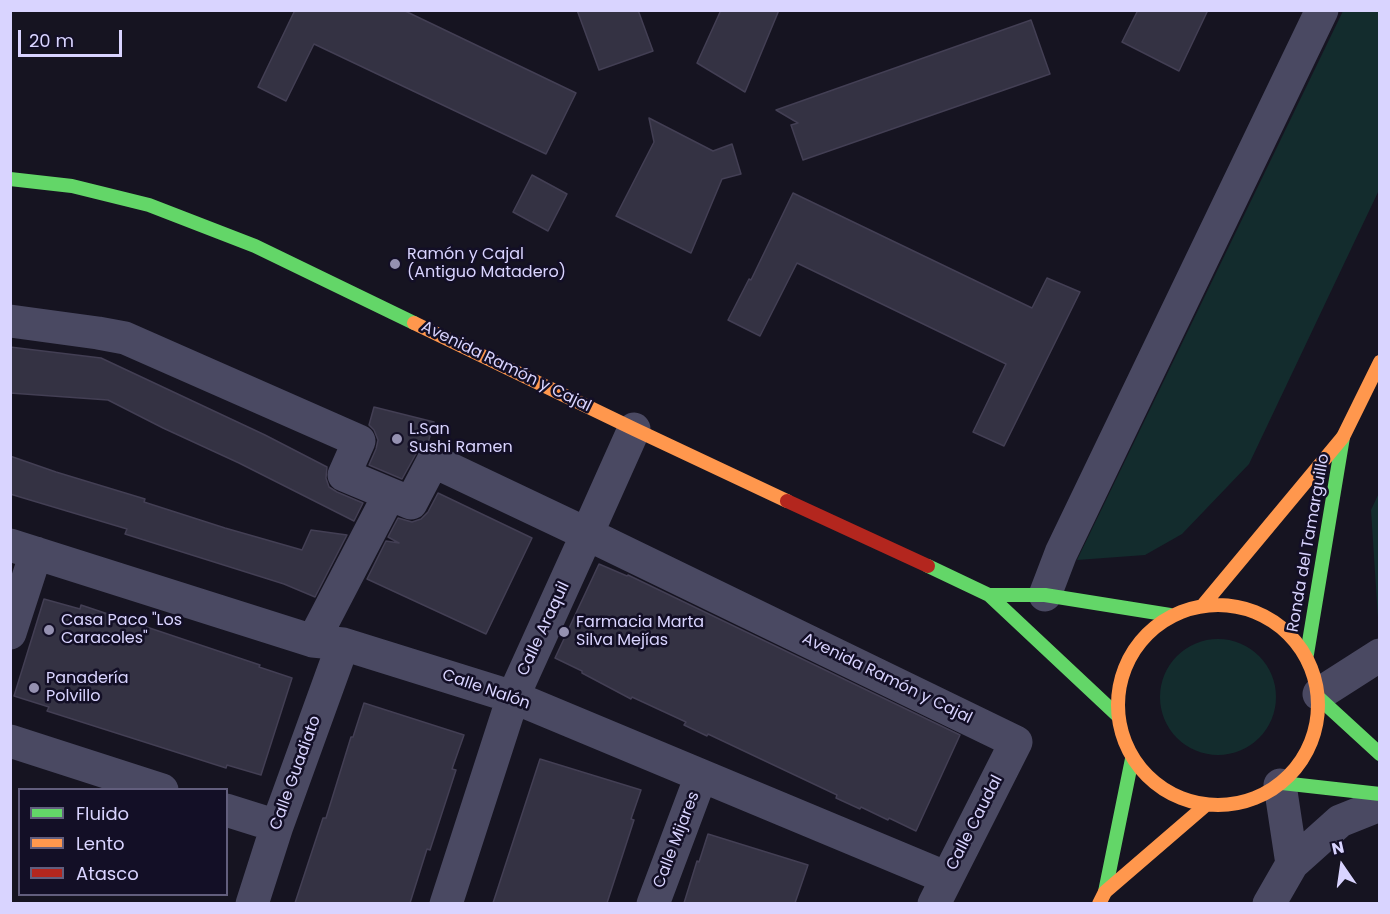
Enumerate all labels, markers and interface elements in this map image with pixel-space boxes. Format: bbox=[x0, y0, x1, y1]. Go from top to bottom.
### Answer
scale bar bbox=[21, 18, 124, 56]
text: 20 m bbox=[29, 28, 74, 53]
place label: Ramón y Cajal (Antiguo Matadero) bbox=[407, 245, 566, 283]
marker: Ramón y Cajal (Antiguo Matadero) bbox=[388, 257, 402, 271]
street label: Avenida Ramón y Cajal bbox=[418, 317, 594, 417]
place label: L.San Sushi Ramen bbox=[409, 420, 513, 458]
marker: L.San Sushi Ramen bbox=[390, 432, 404, 446]
street label: Ronda del Tamarguillo bbox=[1284, 452, 1334, 634]
street label: Calle Araquil bbox=[514, 579, 574, 679]
place label: Casa Paco "Los Caracoles" bbox=[61, 611, 182, 649]
place label: Farmacia Marta Silva Mejías bbox=[576, 613, 704, 651]
marker: Casa Paco "Los Caracoles" bbox=[42, 623, 56, 637]
marker: Farmacia Marta Silva Mejías bbox=[557, 625, 571, 639]
street label: Avenida Ramón y Cajal bbox=[799, 629, 975, 729]
street label: Calle Nalón bbox=[440, 666, 532, 714]
place label: Panadería Polvillo bbox=[46, 669, 129, 707]
marker: Panadería Polvillo bbox=[27, 681, 41, 695]
street label: Calle Guadiato bbox=[266, 713, 326, 833]
street label: Calle Caudal bbox=[943, 772, 1007, 874]
legend bbox=[18, 788, 228, 896]
street label: Calle Mijares bbox=[650, 789, 704, 891]
text: Fluido bbox=[76, 801, 129, 826]
text: Lento bbox=[76, 831, 125, 856]
text: N bbox=[1329, 835, 1346, 861]
north arrow bbox=[1312, 836, 1372, 896]
text: Atasco bbox=[76, 861, 139, 886]

